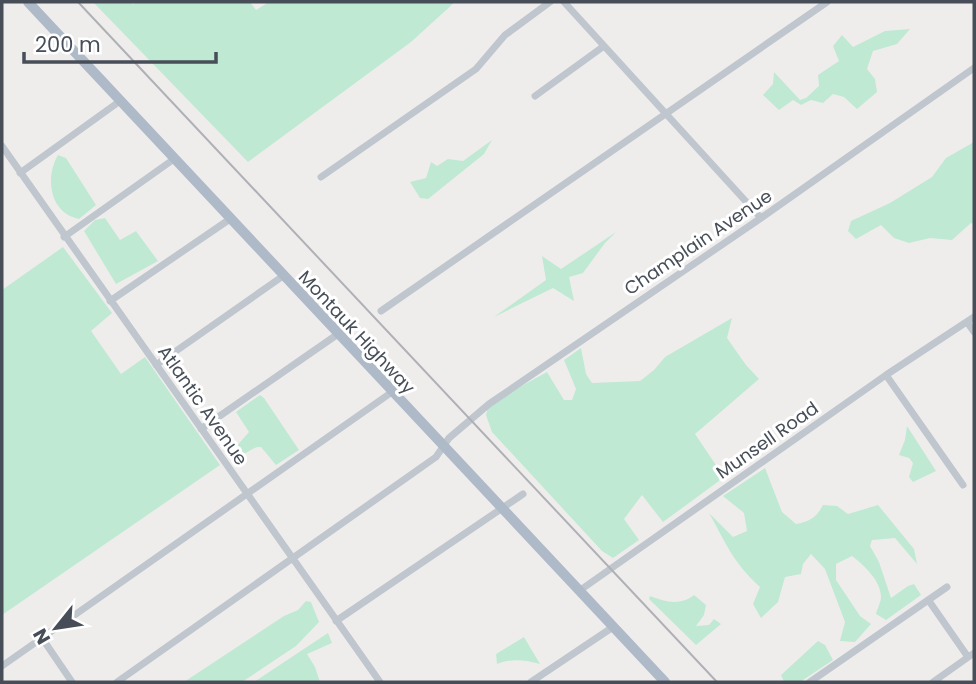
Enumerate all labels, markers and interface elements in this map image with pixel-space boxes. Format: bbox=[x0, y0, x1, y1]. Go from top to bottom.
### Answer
scale bar bbox=[24, 21, 217, 65]
text: 200 m bbox=[35, 30, 101, 59]
street label: Champlain Avenue bbox=[619, 183, 777, 301]
street label: Montauk Highway bbox=[293, 265, 421, 399]
street label: Atlantic Avenue bbox=[152, 340, 254, 470]
street label: Munsell Road bbox=[711, 395, 823, 485]
north arrow bbox=[21, 593, 91, 663]
text: N bbox=[26, 623, 57, 649]

